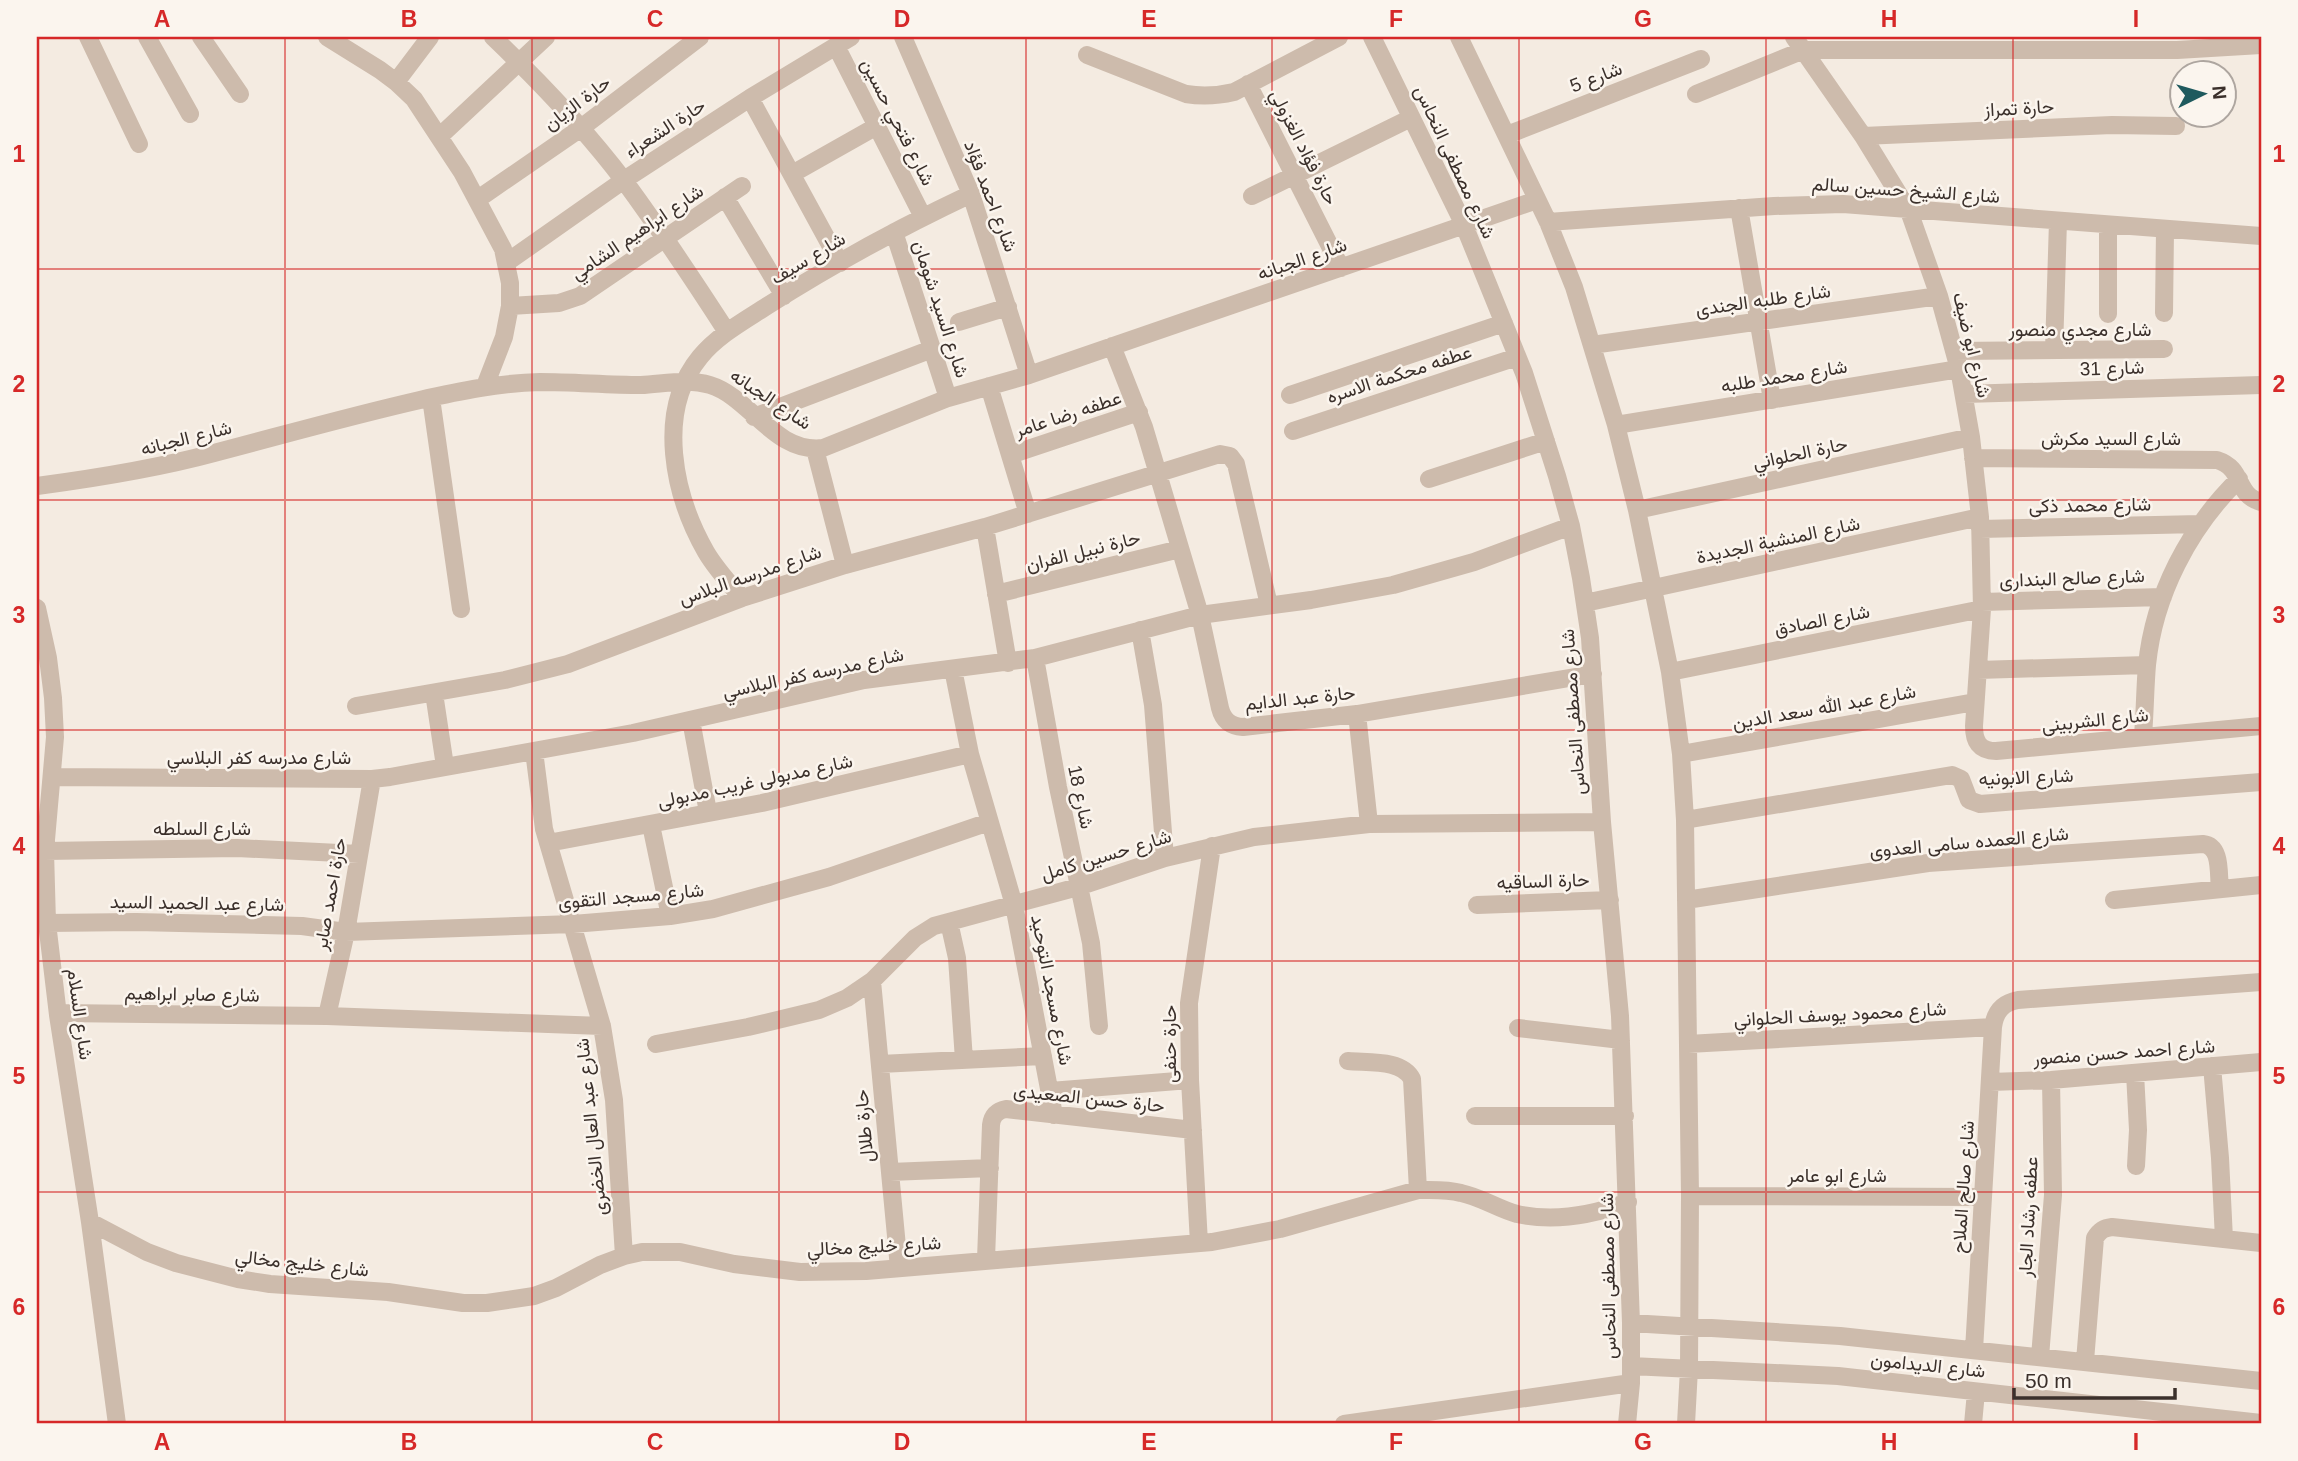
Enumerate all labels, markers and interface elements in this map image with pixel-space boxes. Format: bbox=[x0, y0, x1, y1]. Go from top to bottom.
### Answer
text: A bbox=[154, 6, 170, 32]
text: B bbox=[401, 6, 417, 32]
text: C bbox=[647, 6, 663, 32]
text: D bbox=[894, 6, 910, 32]
text: E bbox=[1141, 6, 1157, 32]
text: F bbox=[1389, 6, 1403, 32]
text: G bbox=[1634, 6, 1652, 32]
text: H bbox=[1881, 6, 1897, 32]
text: I bbox=[2133, 6, 2139, 32]
street label: شارع فتحي حسين bbox=[853, 55, 939, 191]
street label: شارع 5 bbox=[1567, 58, 1626, 98]
north arrow bbox=[2168, 60, 2238, 130]
street label: حارة الزيان bbox=[540, 71, 615, 136]
street label: شارع مصطفى النحاس bbox=[1408, 82, 1500, 243]
text: N bbox=[2208, 85, 2230, 100]
street label: حارة فؤاد الغزولي bbox=[1261, 86, 1342, 211]
street label: حارة الشعراء bbox=[621, 94, 710, 163]
street label: حارة تمراز bbox=[1982, 96, 2055, 121]
street label: شارع احمد فؤاد bbox=[958, 137, 1022, 255]
text: 1 bbox=[13, 141, 26, 167]
text: 1 bbox=[2273, 141, 2286, 167]
street label: شارع الشيخ حسين سالم bbox=[1811, 173, 2001, 210]
street label: شارع ابراهيم الشامي bbox=[567, 180, 710, 288]
street label: شارع سيف bbox=[767, 228, 850, 290]
street label: شارع الجبانه bbox=[1255, 234, 1350, 286]
street label: شارع السيد شومان bbox=[907, 238, 973, 381]
street label: شارع طلبه الجندى bbox=[1694, 280, 1832, 322]
street label: شارع ابو ضيف bbox=[1947, 290, 1995, 400]
street label: شارع مجدي منصور bbox=[2007, 319, 2152, 345]
street label: عطفه محكمة الاسره bbox=[1324, 341, 1474, 408]
street label: شارع محمد طلبه bbox=[1719, 356, 1849, 398]
street label: شارع 31 bbox=[2079, 356, 2145, 382]
street label: شارع الجبانه bbox=[725, 364, 815, 435]
text: 2 bbox=[13, 371, 25, 397]
text: 2 bbox=[2273, 371, 2285, 397]
street label: عطفه رضا عامر bbox=[1011, 387, 1124, 442]
street label: شارع الجبانه bbox=[138, 417, 234, 461]
street label: شارع السيد مكرش bbox=[2041, 428, 2181, 451]
street label: حارة الحلواني bbox=[1751, 433, 1850, 478]
street label: شارع محمد ذكى bbox=[2029, 493, 2151, 519]
street label: شارع المنشية الجديدة bbox=[1694, 512, 1862, 570]
street label: حارة نبيل الفران bbox=[1024, 527, 1143, 576]
street label: شارع مدرسه البلاس bbox=[676, 541, 825, 611]
street label: شارع صالح البندارى bbox=[1999, 565, 2145, 594]
street label: شارع الصادق bbox=[1772, 600, 1872, 642]
text: 3 bbox=[13, 602, 25, 628]
text: 3 bbox=[2273, 602, 2285, 628]
street label: شارع مصطفى النحاس bbox=[1557, 628, 1591, 796]
street label: شارع مدرسه كفر البلاسي bbox=[721, 644, 907, 707]
street label: شارع عبد الله سعد الدين bbox=[1731, 681, 1918, 735]
street label: حارة عبد الدايم bbox=[1244, 682, 1357, 716]
street label: شارع الشربينى bbox=[2040, 704, 2150, 738]
street label: شارع مدرسه كفر البلاسي bbox=[167, 747, 351, 773]
street label: شارع مدبولى غريب مدبولى bbox=[655, 750, 855, 814]
street label: شارع 18 bbox=[1062, 763, 1098, 831]
street label: شارع الابونيه bbox=[1978, 765, 2074, 791]
street label: شارع السلطه bbox=[153, 818, 251, 841]
street label: شارع العمده سامى العدوى bbox=[1868, 823, 2070, 863]
street label: شارع حسين كامل bbox=[1038, 825, 1174, 887]
text: 4 bbox=[13, 833, 26, 859]
text: 4 bbox=[2273, 833, 2286, 859]
street label: حارة احمد صابر bbox=[310, 836, 351, 953]
street label: حارة الساقيه bbox=[1496, 869, 1590, 894]
street label: شارع مسجد التقوى bbox=[557, 879, 705, 915]
street label: شارع عبد الحميد السيد bbox=[110, 891, 284, 917]
street label: شارع مسجد التوحيد bbox=[1025, 913, 1077, 1067]
street label: شارع السلام bbox=[61, 967, 97, 1061]
street label: شارع صابر ابراهيم bbox=[124, 982, 260, 1008]
street label: شارع محمود يوسف الحلواني bbox=[1733, 998, 1947, 1035]
street label: حارة حنفى bbox=[1159, 1005, 1181, 1083]
street label: شارع احمد حسن منصور bbox=[2031, 1035, 2216, 1071]
street label: شارع عبد العال الخضرى bbox=[571, 1037, 613, 1217]
text: 5 bbox=[13, 1063, 26, 1089]
text: 5 bbox=[2273, 1063, 2286, 1089]
street label: حارة حسن الصعيدى bbox=[1012, 1080, 1166, 1117]
street label: حارة طلال bbox=[850, 1089, 879, 1163]
street label: شارع صالح الملاح bbox=[1948, 1120, 1981, 1254]
street label: عطفه رشاد الجار bbox=[2014, 1156, 2043, 1279]
street label: شارع ابو عامر bbox=[1786, 1165, 1887, 1188]
street label: شارع مصطفى النحاس bbox=[1596, 1193, 1622, 1359]
street label: شارع خليج مخالي bbox=[806, 1232, 942, 1265]
street label: شارع خليج مخالي bbox=[234, 1246, 370, 1285]
text: 6 bbox=[13, 1294, 25, 1320]
text: 6 bbox=[2273, 1294, 2285, 1320]
street label: شارع الديدامون bbox=[1869, 1349, 1986, 1383]
scale bar bbox=[2014, 1356, 2176, 1400]
text: 50 m bbox=[2025, 1369, 2072, 1392]
text: A bbox=[154, 1429, 170, 1455]
text: B bbox=[401, 1429, 417, 1455]
text: C bbox=[647, 1429, 663, 1455]
text: D bbox=[894, 1429, 910, 1455]
text: E bbox=[1141, 1429, 1157, 1455]
text: F bbox=[1389, 1429, 1403, 1455]
text: G bbox=[1634, 1429, 1652, 1455]
text: H bbox=[1881, 1429, 1897, 1455]
text: I bbox=[2133, 1429, 2139, 1455]

